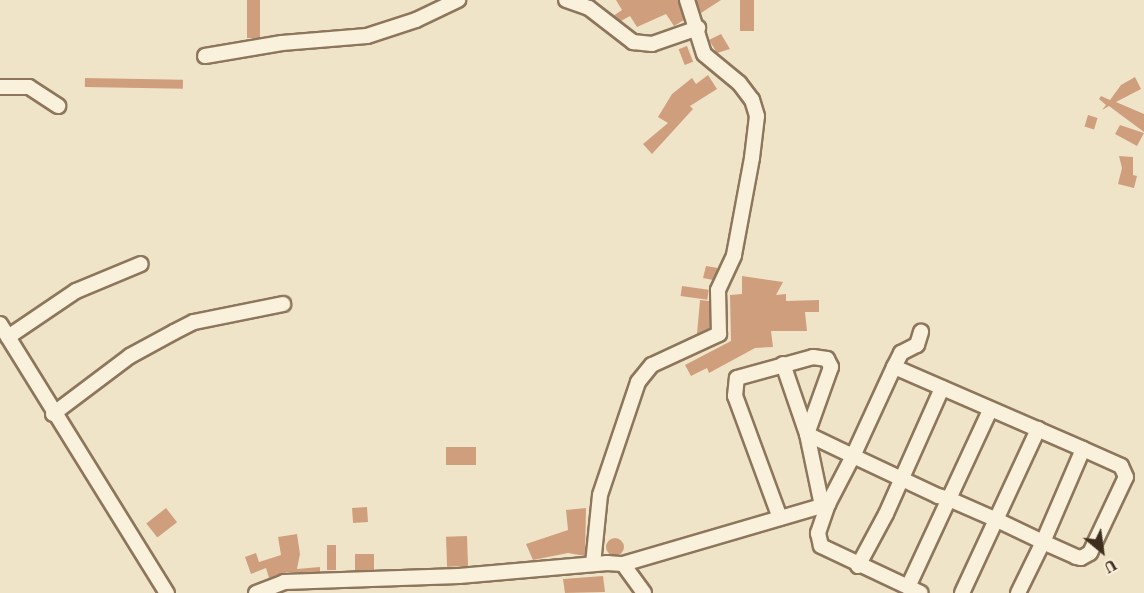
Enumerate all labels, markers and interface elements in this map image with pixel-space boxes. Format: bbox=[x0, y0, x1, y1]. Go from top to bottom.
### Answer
north arrow bbox=[1072, 521, 1132, 581]
text: U bbox=[1100, 554, 1121, 579]

